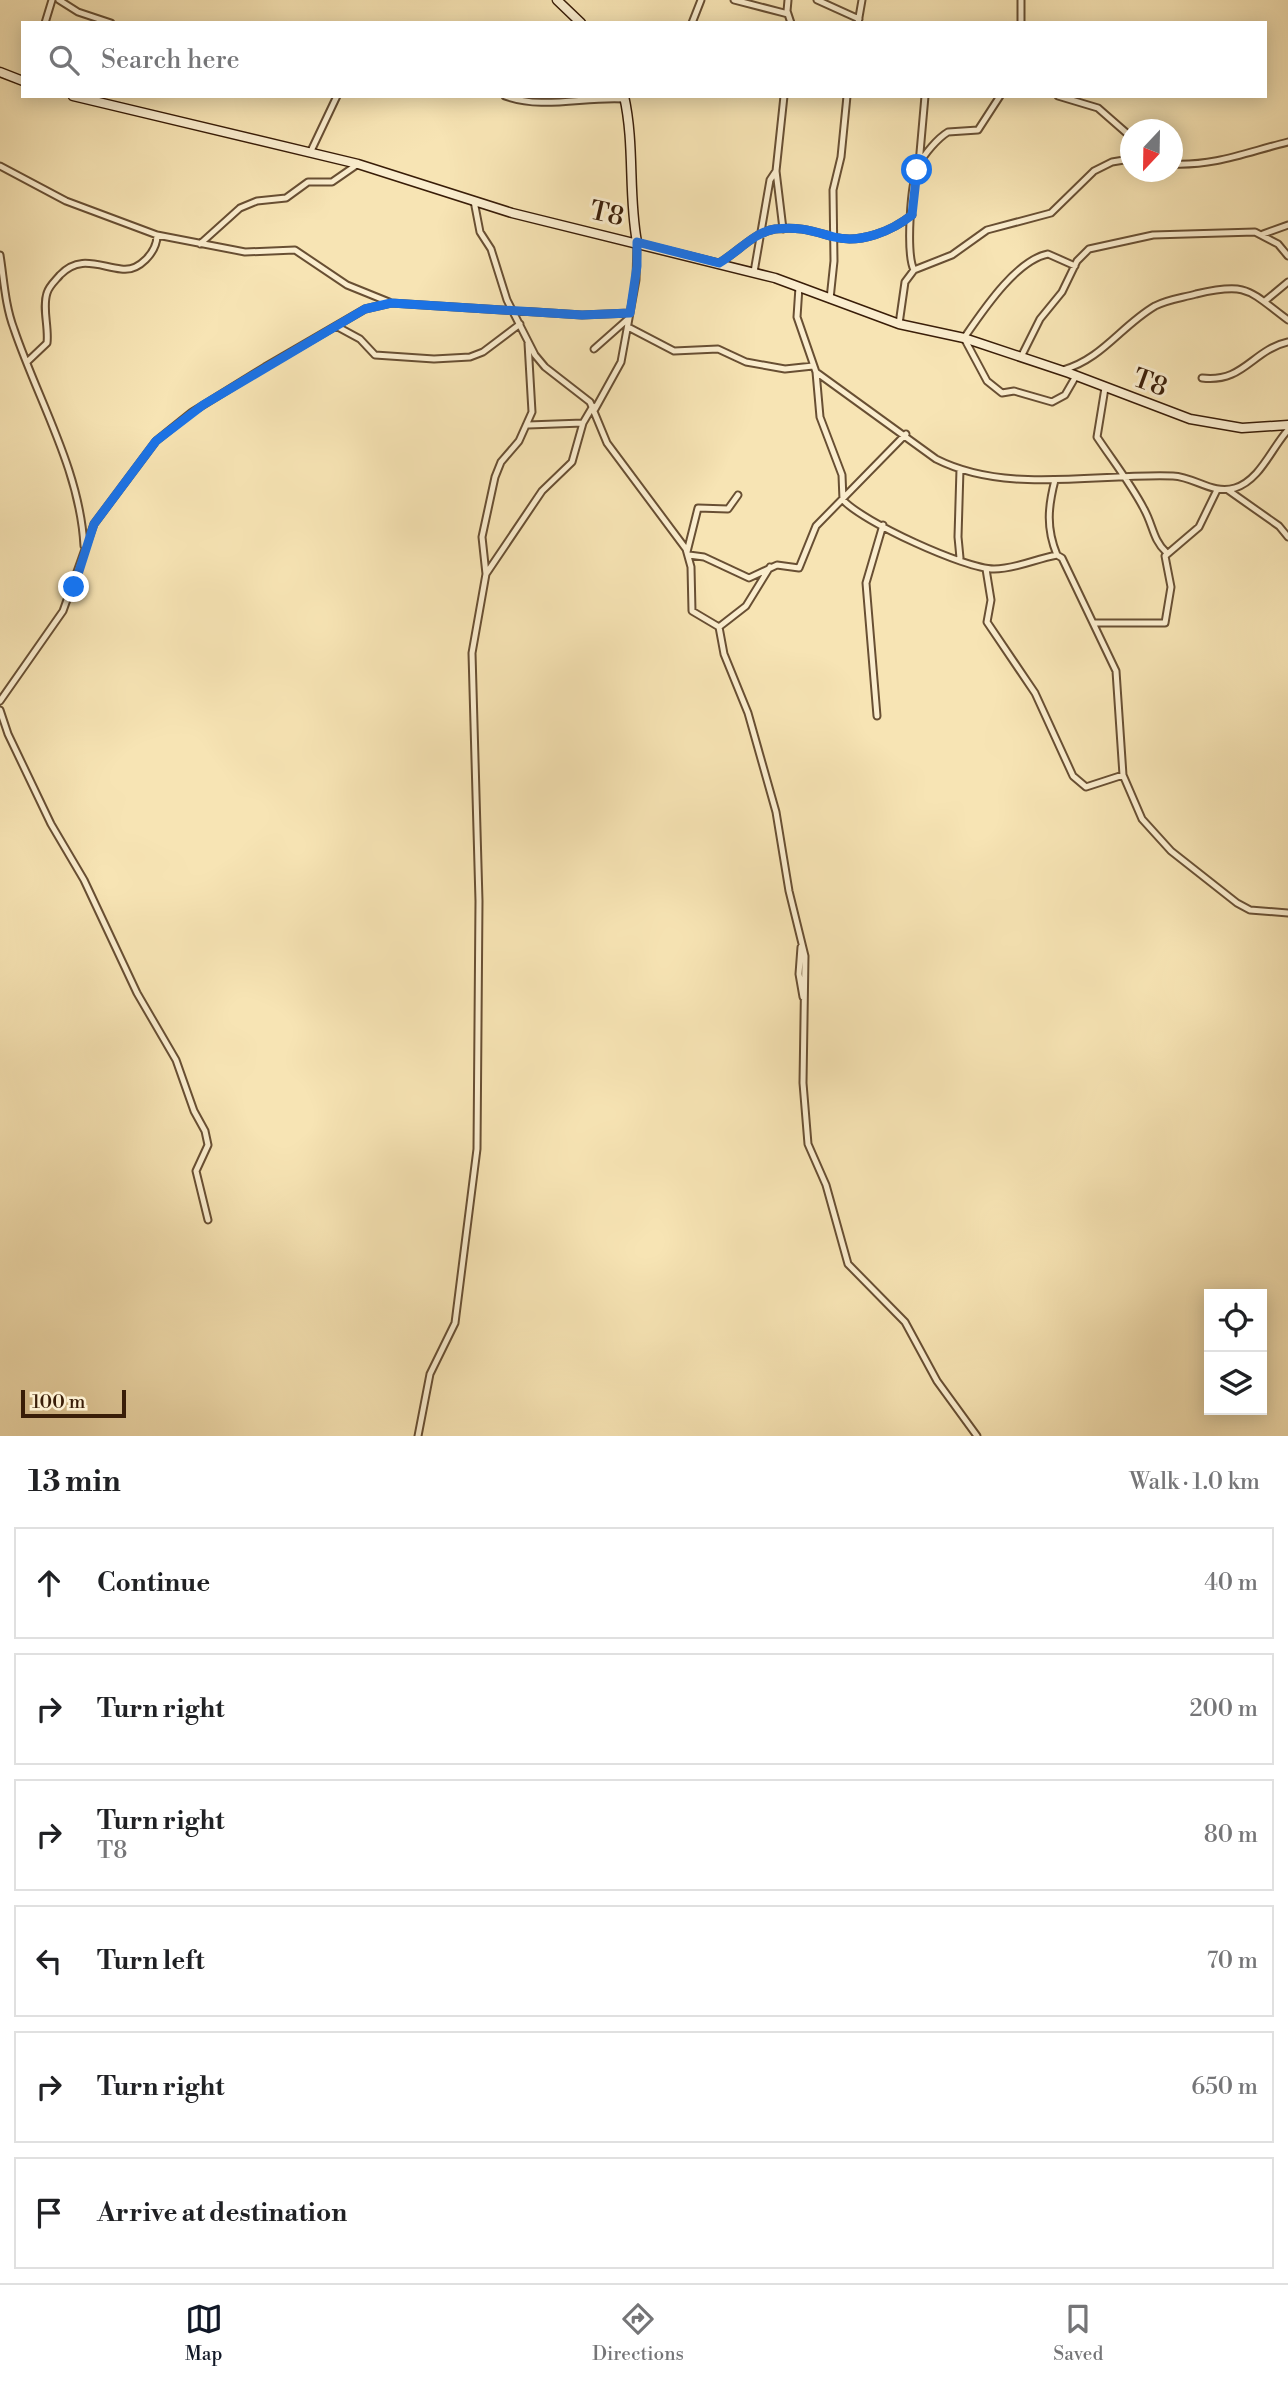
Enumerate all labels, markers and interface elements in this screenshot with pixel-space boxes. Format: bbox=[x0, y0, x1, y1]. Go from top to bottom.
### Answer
search box bbox=[21, 21, 1267, 98]
icon: search bbox=[45, 41, 83, 79]
text: Search here bbox=[101, 44, 240, 76]
north arrow bbox=[1120, 119, 1183, 182]
route start bbox=[901, 154, 932, 185]
street label: T8 bbox=[587, 195, 627, 233]
street label: T8 bbox=[1128, 362, 1172, 404]
route end bbox=[58, 571, 89, 602]
map controls bbox=[1204, 1289, 1267, 1415]
button: locate bbox=[1204, 1289, 1267, 1352]
button: layers bbox=[1204, 1352, 1267, 1415]
scale bar bbox=[21, 1387, 126, 1419]
text: 100 m bbox=[32, 1390, 85, 1414]
text: 13 min bbox=[28, 1463, 121, 1501]
text: Walk · 1.0 km bbox=[1129, 1468, 1260, 1496]
icon: ahead bbox=[30, 1564, 68, 1602]
text: Continue bbox=[97, 1567, 210, 1599]
text: 40 m bbox=[1204, 1569, 1258, 1597]
icon: right bbox=[30, 1690, 68, 1728]
text: Turn right bbox=[97, 1693, 225, 1725]
text: 200 m bbox=[1190, 1695, 1258, 1723]
text: Turn right bbox=[97, 1805, 225, 1837]
icon: right bbox=[30, 1816, 68, 1854]
text: 80 m bbox=[1204, 1821, 1258, 1849]
text: T8 bbox=[97, 1837, 127, 1865]
icon: left bbox=[30, 1942, 68, 1980]
text: Turn left bbox=[97, 1945, 205, 1977]
text: 70 m bbox=[1207, 1947, 1258, 1975]
icon: right bbox=[30, 2068, 68, 2106]
text: Turn right bbox=[97, 2071, 225, 2103]
text: 650 m bbox=[1191, 2073, 1258, 2101]
icon: arrive bbox=[30, 2194, 68, 2232]
text: Arrive at destination bbox=[97, 2197, 347, 2229]
tab: Map bbox=[185, 2300, 223, 2366]
tab: Directions bbox=[592, 2300, 684, 2366]
tab: Saved bbox=[1053, 2300, 1103, 2366]

